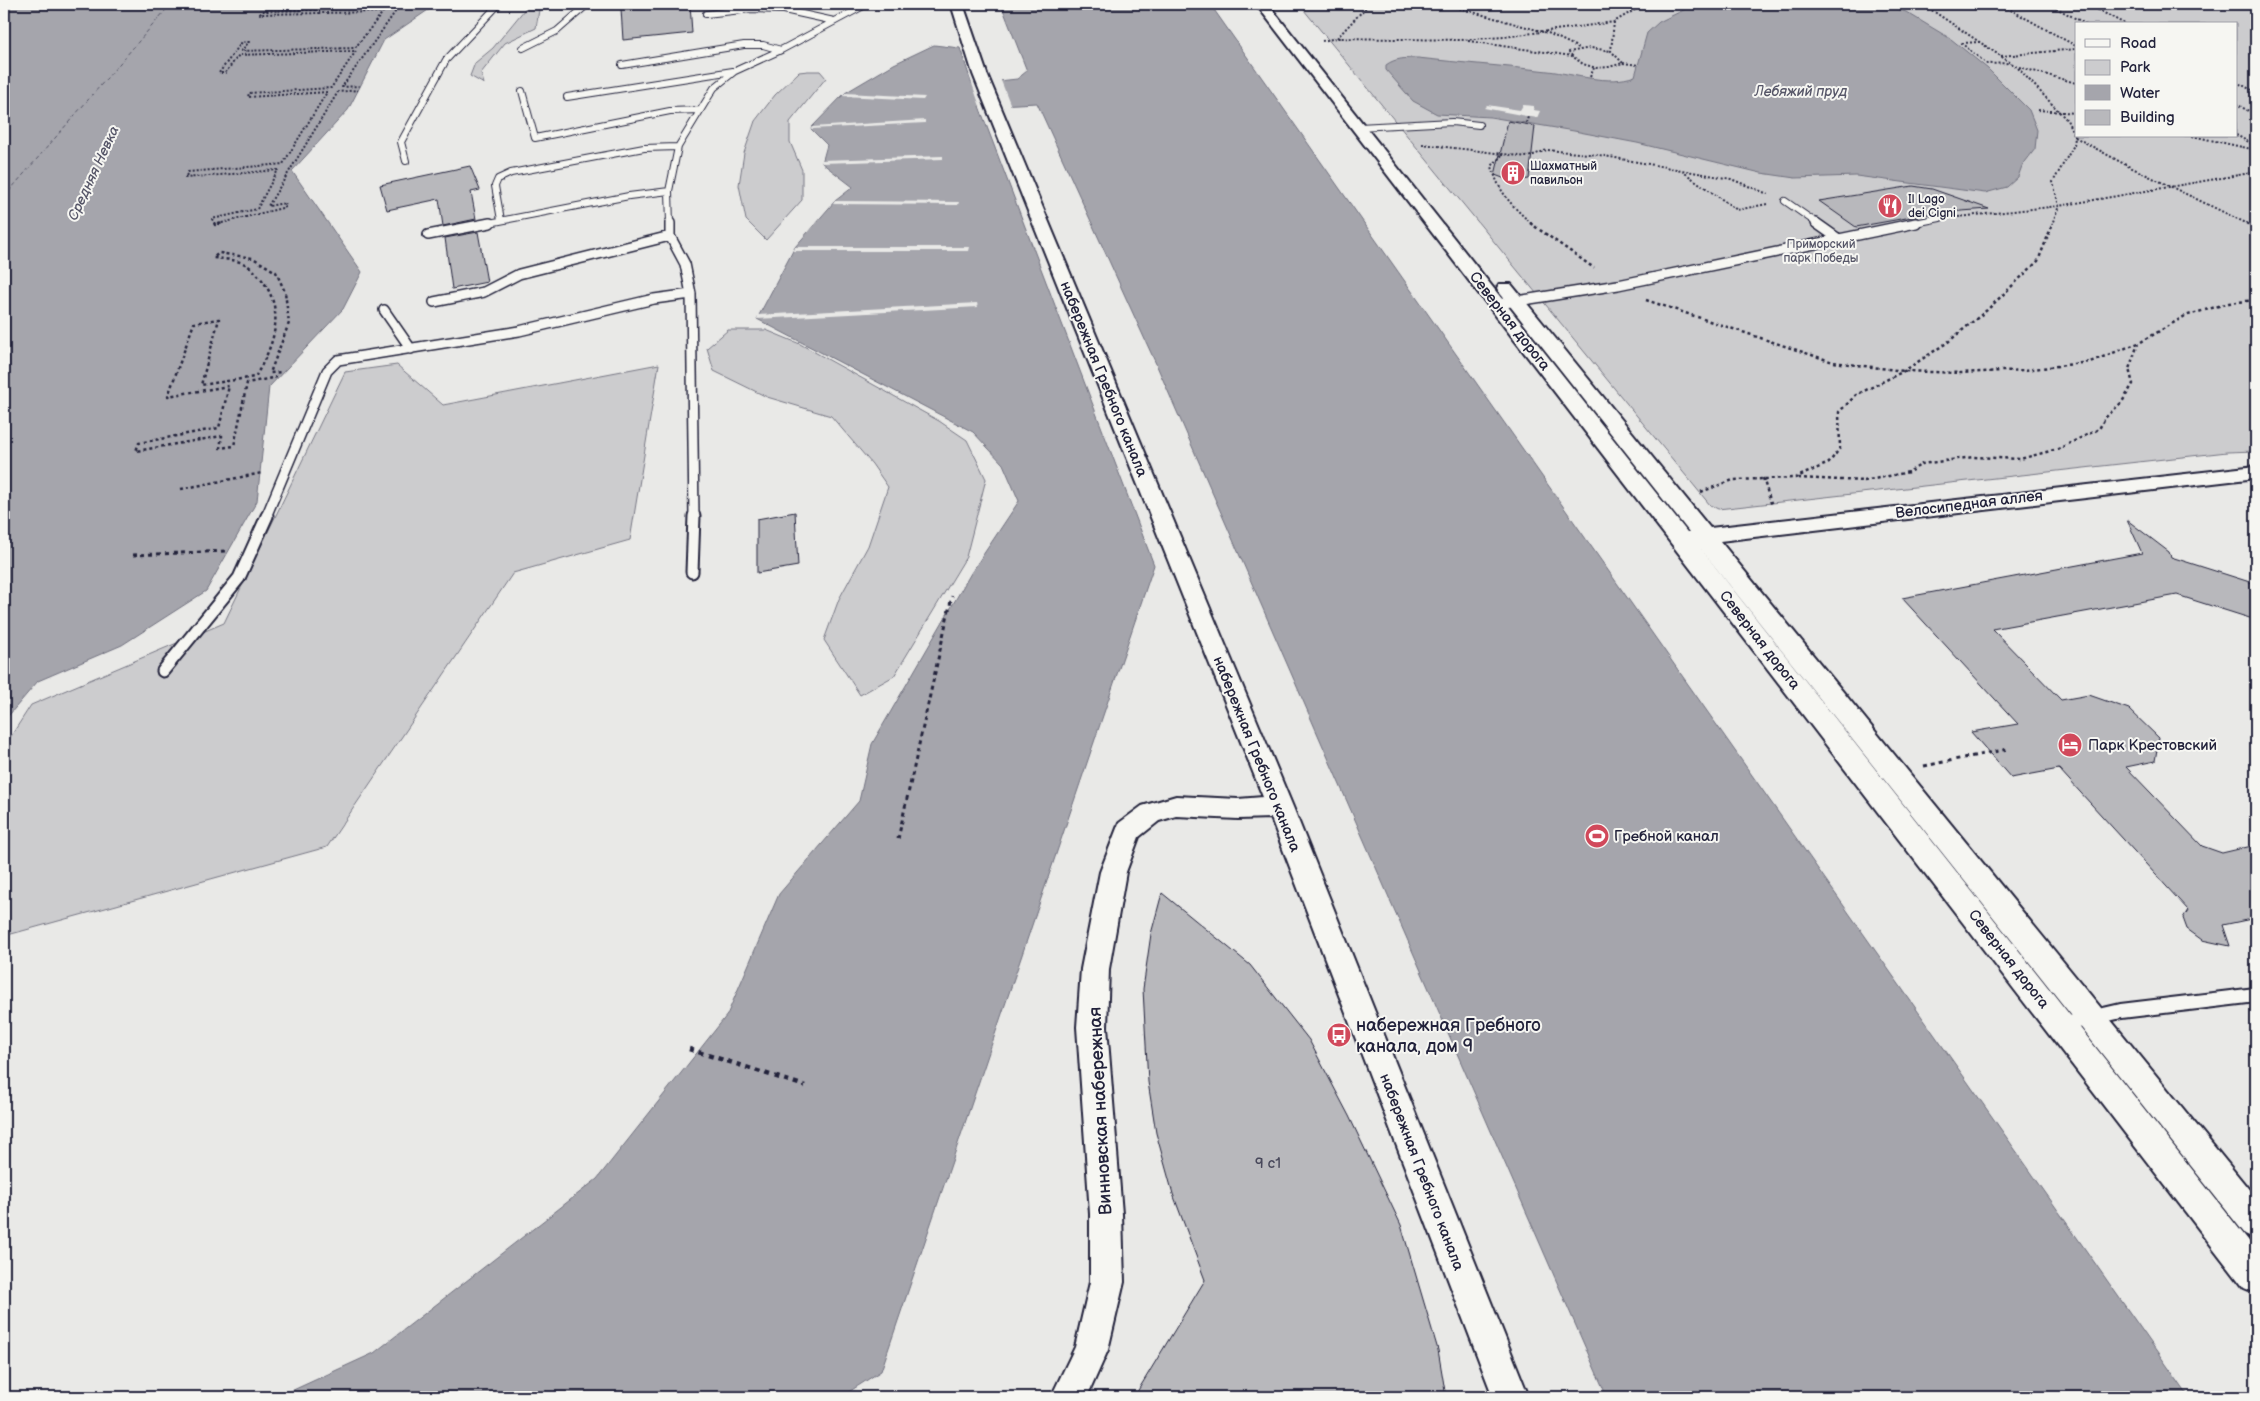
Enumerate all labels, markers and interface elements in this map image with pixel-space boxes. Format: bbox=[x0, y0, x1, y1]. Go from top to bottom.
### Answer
legend bbox=[2075, 22, 2238, 138]
text: Road bbox=[2120, 34, 2156, 53]
text: Park bbox=[2120, 58, 2151, 77]
water label: Лебяжий пруд bbox=[1754, 83, 1848, 100]
text: Water bbox=[2120, 84, 2160, 103]
text: Building bbox=[2120, 108, 2175, 127]
water label: Средняя Невка bbox=[64, 123, 123, 223]
place label: Шахматный павильон bbox=[1530, 159, 1597, 188]
building icon: Шахматный павильон bbox=[1500, 160, 1526, 186]
place label: Il Lago dei Cigni bbox=[1908, 192, 1956, 221]
restaurant icon: Il Lago dei Cigni bbox=[1877, 193, 1903, 219]
park label: Приморский парк Победы bbox=[1784, 237, 1858, 266]
street label: Северная дорога bbox=[1465, 268, 1554, 375]
street label: набережная Гребного канала bbox=[1056, 279, 1152, 480]
street label: Велосипедная аллея bbox=[1894, 486, 2044, 523]
street label: Северная дорога bbox=[1715, 587, 1804, 694]
street label: набережная Гребного канала bbox=[1209, 654, 1305, 855]
hotel icon: Парк Крестовский bbox=[2057, 732, 2083, 758]
place label: Парк Крестовский bbox=[2088, 736, 2217, 755]
sports icon: Гребной канал bbox=[1584, 823, 1610, 849]
place label: Гребной канал bbox=[1614, 827, 1719, 846]
street label: Северная дорога bbox=[1964, 906, 2053, 1013]
street label: Винновская набережная bbox=[1085, 1006, 1116, 1216]
place label: набережная Гребного канала, дом 9 bbox=[1356, 1015, 1541, 1057]
bus stop icon: набережная Гребного канала, дом 9 bbox=[1326, 1022, 1352, 1048]
street label: набережная Гребного канала bbox=[1375, 1071, 1468, 1273]
house number: 9 с1 bbox=[1255, 1154, 1281, 1173]

